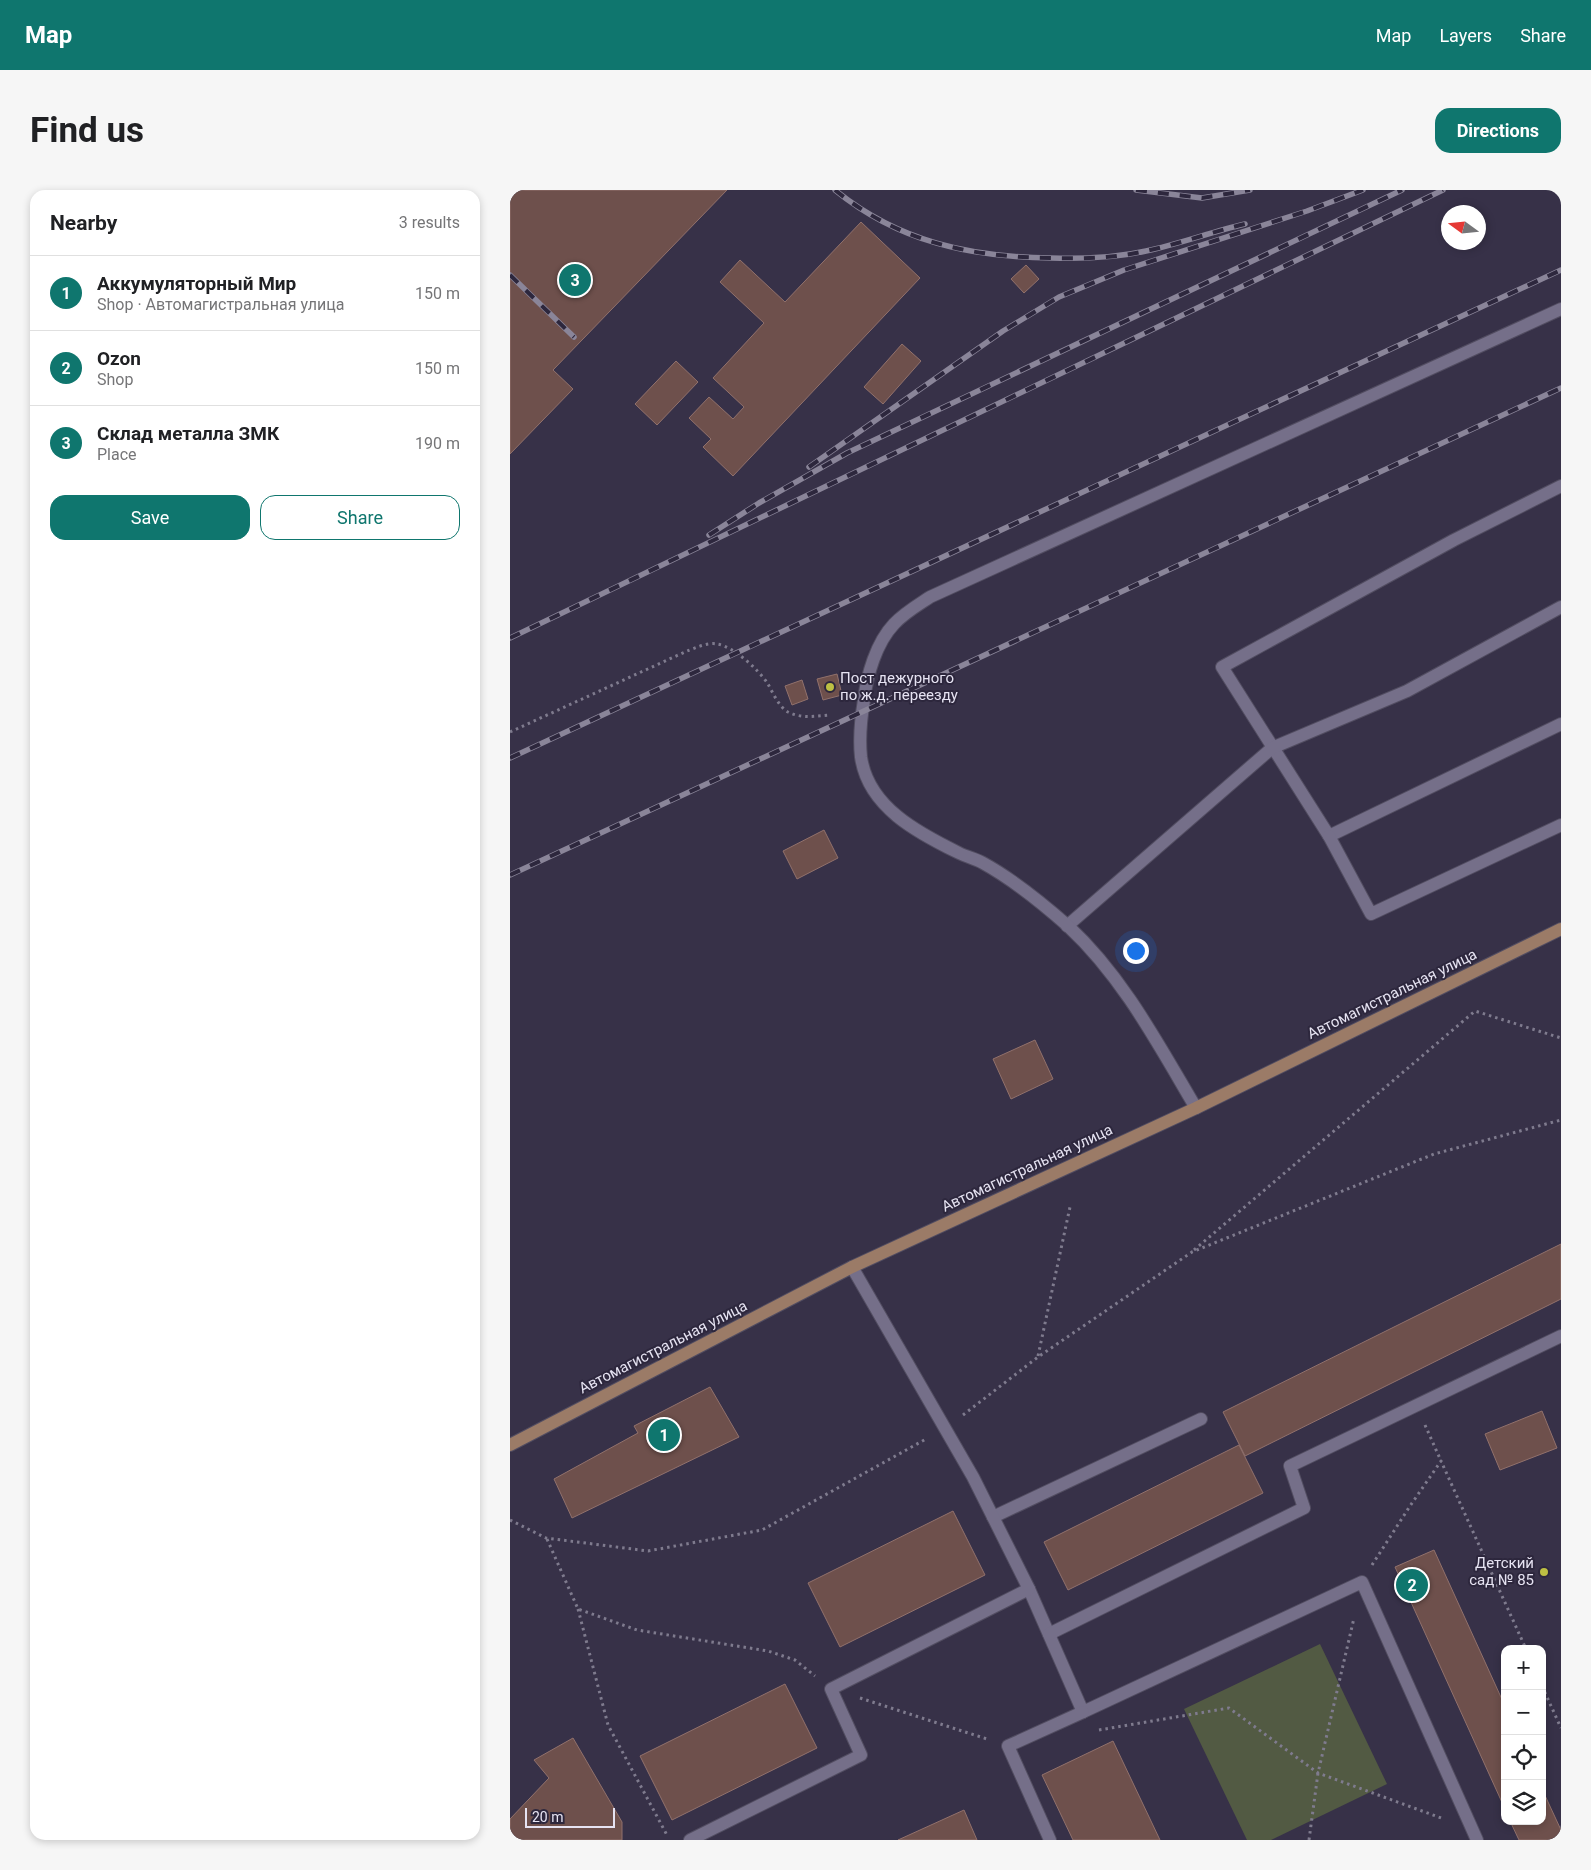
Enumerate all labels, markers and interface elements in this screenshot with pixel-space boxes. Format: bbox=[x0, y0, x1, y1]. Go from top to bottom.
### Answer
text: Map bbox=[25, 21, 72, 49]
text: Map bbox=[1376, 25, 1411, 46]
text: Layers bbox=[1439, 25, 1492, 46]
text: Share bbox=[1520, 25, 1566, 46]
button: Directions bbox=[1435, 108, 1561, 153]
text: Find us bbox=[30, 110, 144, 151]
north arrow bbox=[1441, 205, 1486, 250]
text: Nearby bbox=[50, 211, 117, 235]
text: 3 results bbox=[399, 213, 460, 232]
pin: 3 bbox=[559, 261, 591, 299]
text: Аккумуляторный Мир bbox=[97, 272, 296, 295]
text: 1 bbox=[61, 284, 71, 303]
text: 150 m bbox=[415, 284, 460, 303]
text: Shop · Автомагистральная улица bbox=[97, 295, 344, 314]
text: Ozon bbox=[97, 347, 141, 370]
text: 2 bbox=[61, 359, 71, 378]
text: 150 m bbox=[415, 359, 460, 378]
text: Shop bbox=[97, 370, 133, 389]
text: Склад металла ЗМК bbox=[97, 422, 279, 445]
text: 3 bbox=[61, 434, 71, 453]
text: 190 m bbox=[415, 434, 460, 453]
text: Place bbox=[97, 445, 137, 464]
button: Save bbox=[50, 495, 250, 540]
button: Share bbox=[260, 495, 460, 540]
place label: Пост дежурного по ж.д. переезду bbox=[840, 669, 958, 704]
marker: Пост дежурного по ж.д. переезду bbox=[824, 681, 836, 693]
your location bbox=[1123, 938, 1149, 964]
street label: Автомагистральная улица bbox=[1304, 945, 1480, 1043]
street label: Автомагистральная улица bbox=[939, 1120, 1115, 1216]
street label: Автомагистральная улица bbox=[576, 1297, 750, 1397]
pin: 1 bbox=[648, 1416, 680, 1454]
place label: Детский сад № 85 bbox=[1469, 1554, 1534, 1589]
pin: 2 bbox=[1396, 1566, 1428, 1604]
marker: Детский сад № 85 bbox=[1538, 1566, 1550, 1578]
map controls bbox=[1501, 1645, 1546, 1825]
button: + bbox=[1501, 1645, 1546, 1690]
button: − bbox=[1501, 1690, 1546, 1735]
button: locate bbox=[1501, 1735, 1546, 1780]
button: layers bbox=[1501, 1780, 1546, 1825]
scale bar bbox=[525, 1805, 615, 1828]
text: 20 m bbox=[532, 1809, 564, 1825]

